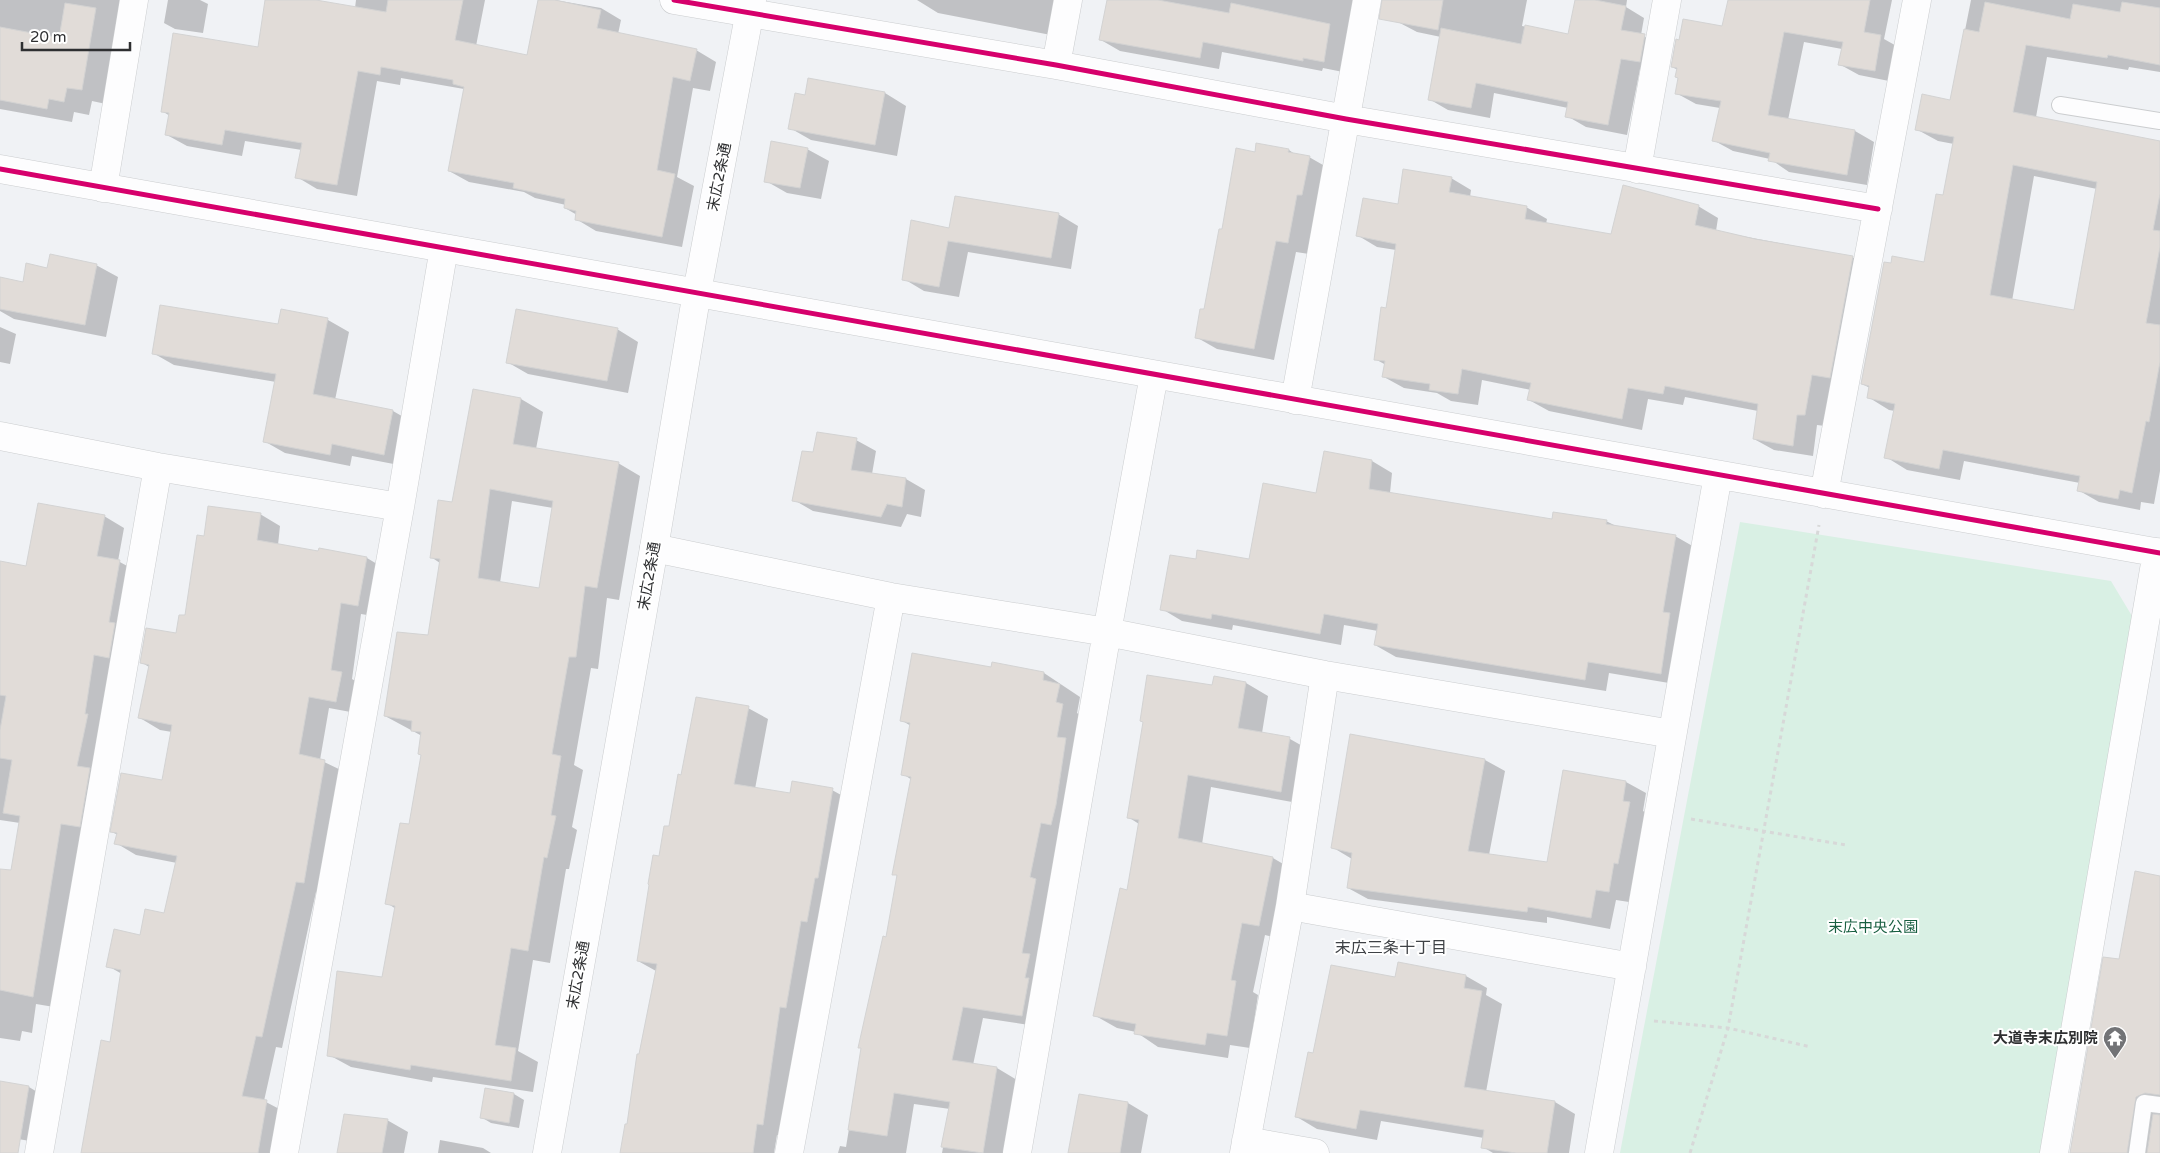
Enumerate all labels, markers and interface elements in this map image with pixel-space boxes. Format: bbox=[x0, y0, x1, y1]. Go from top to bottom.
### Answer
scale bar bbox=[22, 20, 130, 52]
text: 20 m bbox=[30, 28, 67, 46]
street label: 末広2条通 bbox=[704, 141, 734, 213]
street label: 末広2条通 bbox=[634, 540, 664, 612]
park label: 末広中央公園 bbox=[1828, 918, 1918, 936]
district label: 末広三条十丁目 bbox=[1335, 938, 1447, 958]
street label: 末広2条通 bbox=[563, 939, 593, 1011]
temple icon: 大道寺末広別院 bbox=[2102, 1025, 2128, 1059]
place label: 大道寺末広別院 bbox=[1993, 1029, 2098, 1047]

